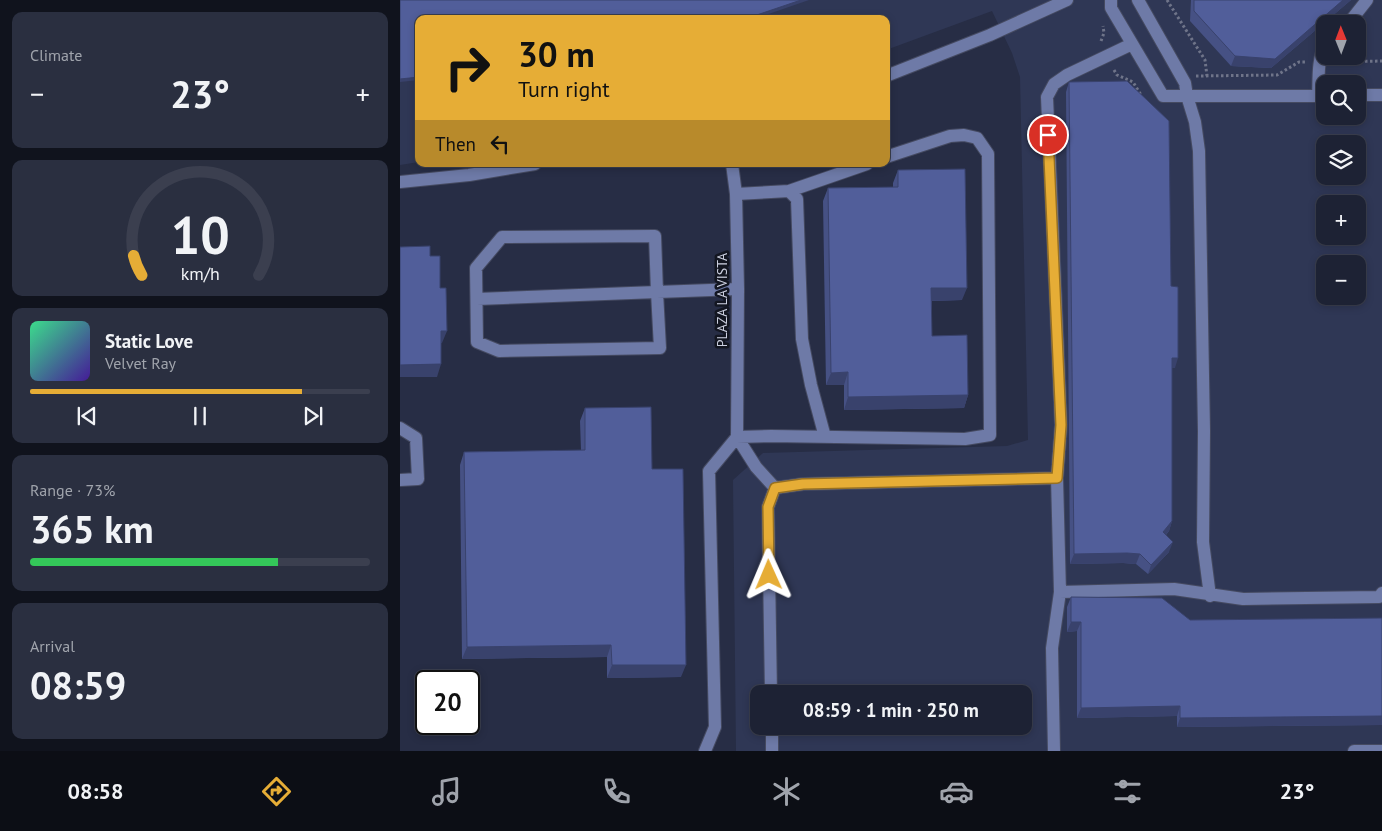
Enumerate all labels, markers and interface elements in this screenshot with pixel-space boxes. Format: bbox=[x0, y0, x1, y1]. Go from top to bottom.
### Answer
north arrow bbox=[1316, 15, 1366, 65]
map controls bbox=[1316, 15, 1366, 305]
text: 30 m bbox=[518, 31, 595, 77]
icon: right bbox=[435, 35, 500, 100]
text: Climate bbox=[30, 45, 82, 65]
text: 23° bbox=[170, 69, 230, 118]
text: − bbox=[30, 75, 44, 112]
text: + bbox=[356, 75, 370, 112]
text: Turn right bbox=[518, 75, 610, 103]
button: search bbox=[1316, 75, 1366, 125]
pin bbox=[1027, 114, 1069, 156]
icon: arrive bbox=[1034, 121, 1062, 149]
icon: left bbox=[486, 130, 514, 158]
text: Then bbox=[435, 132, 476, 156]
button: layers bbox=[1316, 135, 1366, 185]
button: + bbox=[1316, 195, 1366, 245]
text: 10 bbox=[171, 201, 229, 268]
street label: PLAZA LA VISTA bbox=[713, 252, 731, 347]
button: − bbox=[1316, 255, 1366, 305]
text: km/h bbox=[180, 262, 220, 285]
text: Static Love bbox=[105, 329, 193, 353]
text: Velvet Ray bbox=[105, 353, 176, 373]
icon: previous bbox=[73, 402, 101, 430]
icon: pause bbox=[186, 402, 214, 430]
icon: next bbox=[299, 402, 327, 430]
text: Range · 73% bbox=[30, 480, 115, 500]
text: 365 km bbox=[30, 504, 154, 553]
position arrow bbox=[742, 548, 794, 600]
text: Arrival bbox=[30, 636, 75, 656]
text: 08:59 bbox=[30, 660, 126, 709]
speed limit sign: 20 bbox=[415, 670, 480, 735]
text: 08:59 · 1 min · 250 m bbox=[803, 698, 979, 722]
icon: directions bbox=[259, 774, 294, 809]
icon: music bbox=[429, 774, 464, 809]
icon: phone bbox=[599, 774, 634, 809]
icon: climate bbox=[769, 774, 804, 809]
icon: car bbox=[939, 774, 974, 809]
icon: filters bbox=[1110, 774, 1145, 809]
text: 08:58 bbox=[68, 777, 123, 805]
text: 23° bbox=[1280, 777, 1314, 805]

